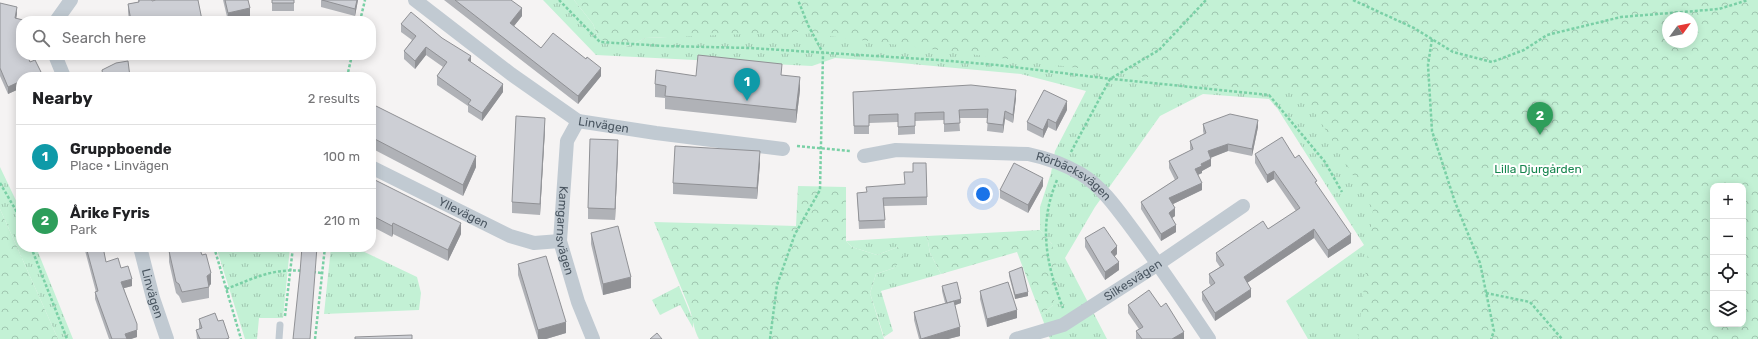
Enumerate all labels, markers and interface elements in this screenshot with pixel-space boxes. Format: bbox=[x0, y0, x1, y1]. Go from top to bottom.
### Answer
north arrow bbox=[1662, 12, 1698, 48]
search box bbox=[16, 16, 376, 60]
icon: search bbox=[30, 27, 52, 49]
text: Search here bbox=[62, 29, 146, 47]
pin: 1 bbox=[734, 68, 760, 101]
text: Nearby bbox=[32, 88, 93, 108]
text: 2 results bbox=[308, 91, 360, 106]
pin: 2 bbox=[1527, 102, 1553, 135]
street label: Linvägen bbox=[577, 114, 630, 136]
text: Gruppboende bbox=[70, 140, 172, 158]
text: 1 bbox=[42, 149, 48, 164]
text: 100 m bbox=[323, 149, 360, 164]
street label: Rörbäcksvägen bbox=[1034, 149, 1114, 203]
text: Place · Linvägen bbox=[70, 158, 169, 173]
park label: Lilla Djurgården bbox=[1494, 162, 1582, 176]
map controls bbox=[1710, 183, 1746, 327]
button: + bbox=[1710, 183, 1746, 219]
your location bbox=[973, 184, 993, 204]
street label: Kamgarnsvägen bbox=[553, 185, 577, 277]
street label: Yllevägen bbox=[436, 194, 491, 231]
text: Årike Fyris bbox=[70, 204, 150, 222]
text: 2 bbox=[41, 213, 49, 228]
text: 210 m bbox=[324, 213, 360, 228]
button: − bbox=[1710, 219, 1746, 255]
text: Park bbox=[70, 222, 97, 237]
button: locate bbox=[1710, 255, 1746, 291]
street label: Silkesvägen bbox=[1101, 256, 1164, 304]
street label: Linvägen bbox=[139, 267, 166, 320]
button: layers bbox=[1710, 291, 1746, 327]

